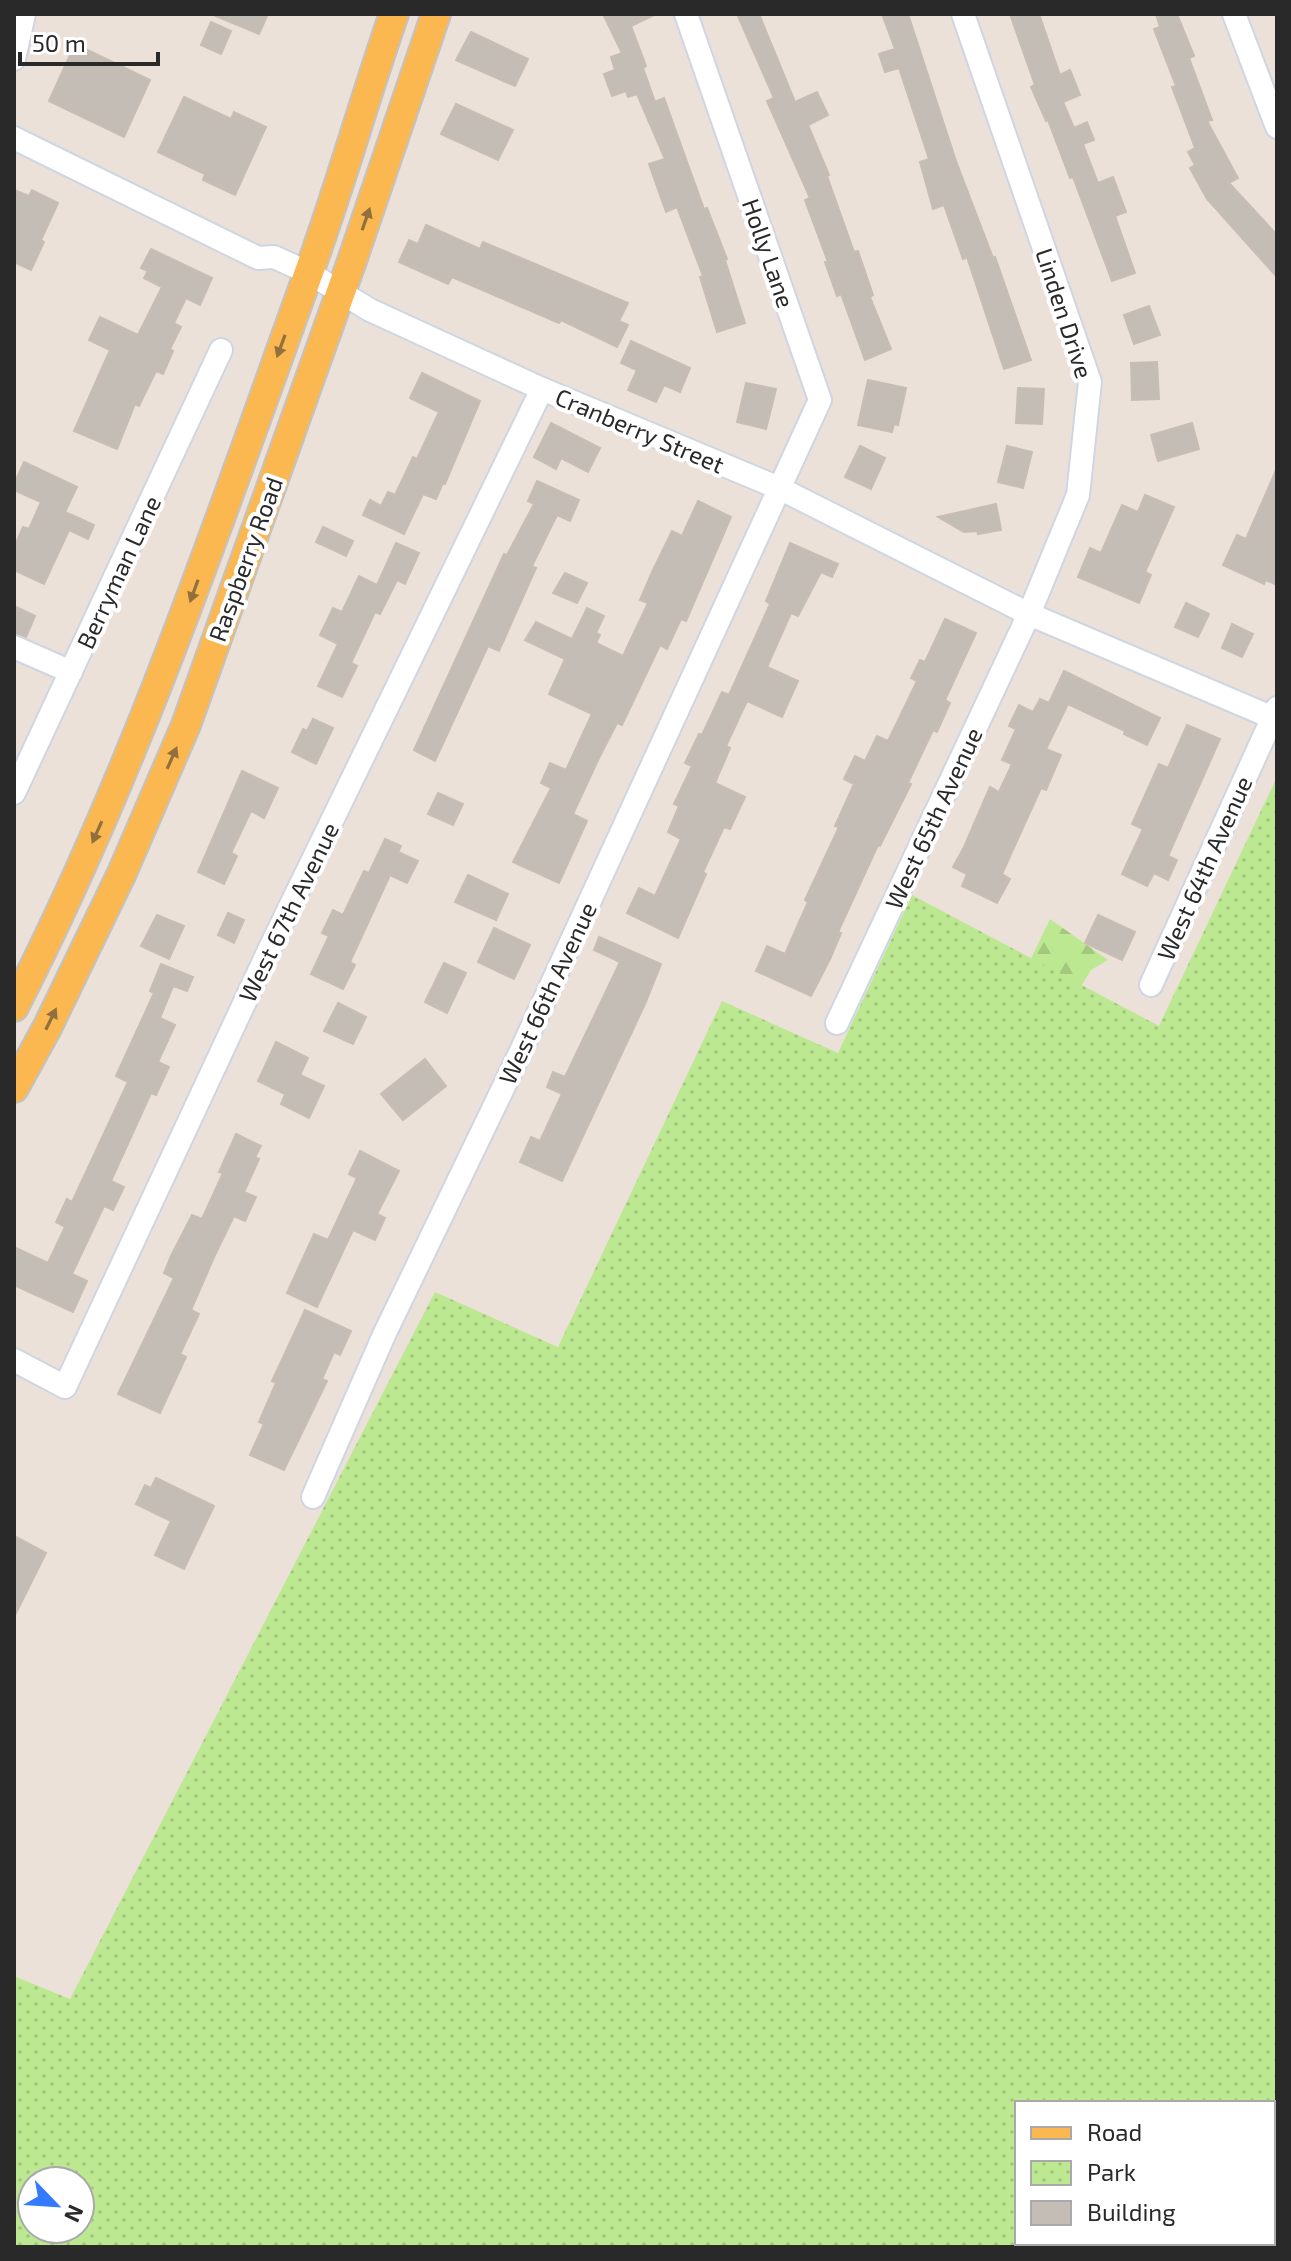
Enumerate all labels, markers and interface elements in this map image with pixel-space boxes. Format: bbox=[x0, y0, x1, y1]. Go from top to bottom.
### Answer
scale bar bbox=[20, 16, 158, 66]
text: 50 m bbox=[32, 28, 86, 57]
street label: Holly Lane bbox=[737, 195, 801, 311]
one-way arrow bbox=[360, 207, 373, 231]
street label: Linden Drive bbox=[1030, 244, 1100, 382]
one-way arrow bbox=[275, 334, 287, 358]
street label: Cranberry Street bbox=[551, 381, 729, 479]
street label: Raspberry Road bbox=[202, 473, 288, 645]
street label: Berryman Lane bbox=[70, 491, 166, 653]
one-way arrow bbox=[187, 579, 200, 603]
street label: West 65th Avenue bbox=[878, 723, 988, 913]
one-way arrow bbox=[165, 746, 179, 770]
street label: West 64th Avenue bbox=[1150, 771, 1258, 965]
street label: West 67th Avenue bbox=[232, 817, 344, 1007]
one-way arrow bbox=[91, 820, 104, 844]
street label: West 66th Avenue bbox=[492, 897, 602, 1089]
one-way arrow bbox=[44, 1008, 58, 1031]
legend bbox=[1015, 2101, 1275, 2245]
text: Road bbox=[1087, 2117, 1142, 2146]
text: Park bbox=[1087, 2157, 1136, 2186]
north arrow bbox=[16, 2165, 96, 2245]
text: Building bbox=[1087, 2197, 1176, 2226]
text: N bbox=[60, 2201, 90, 2227]

